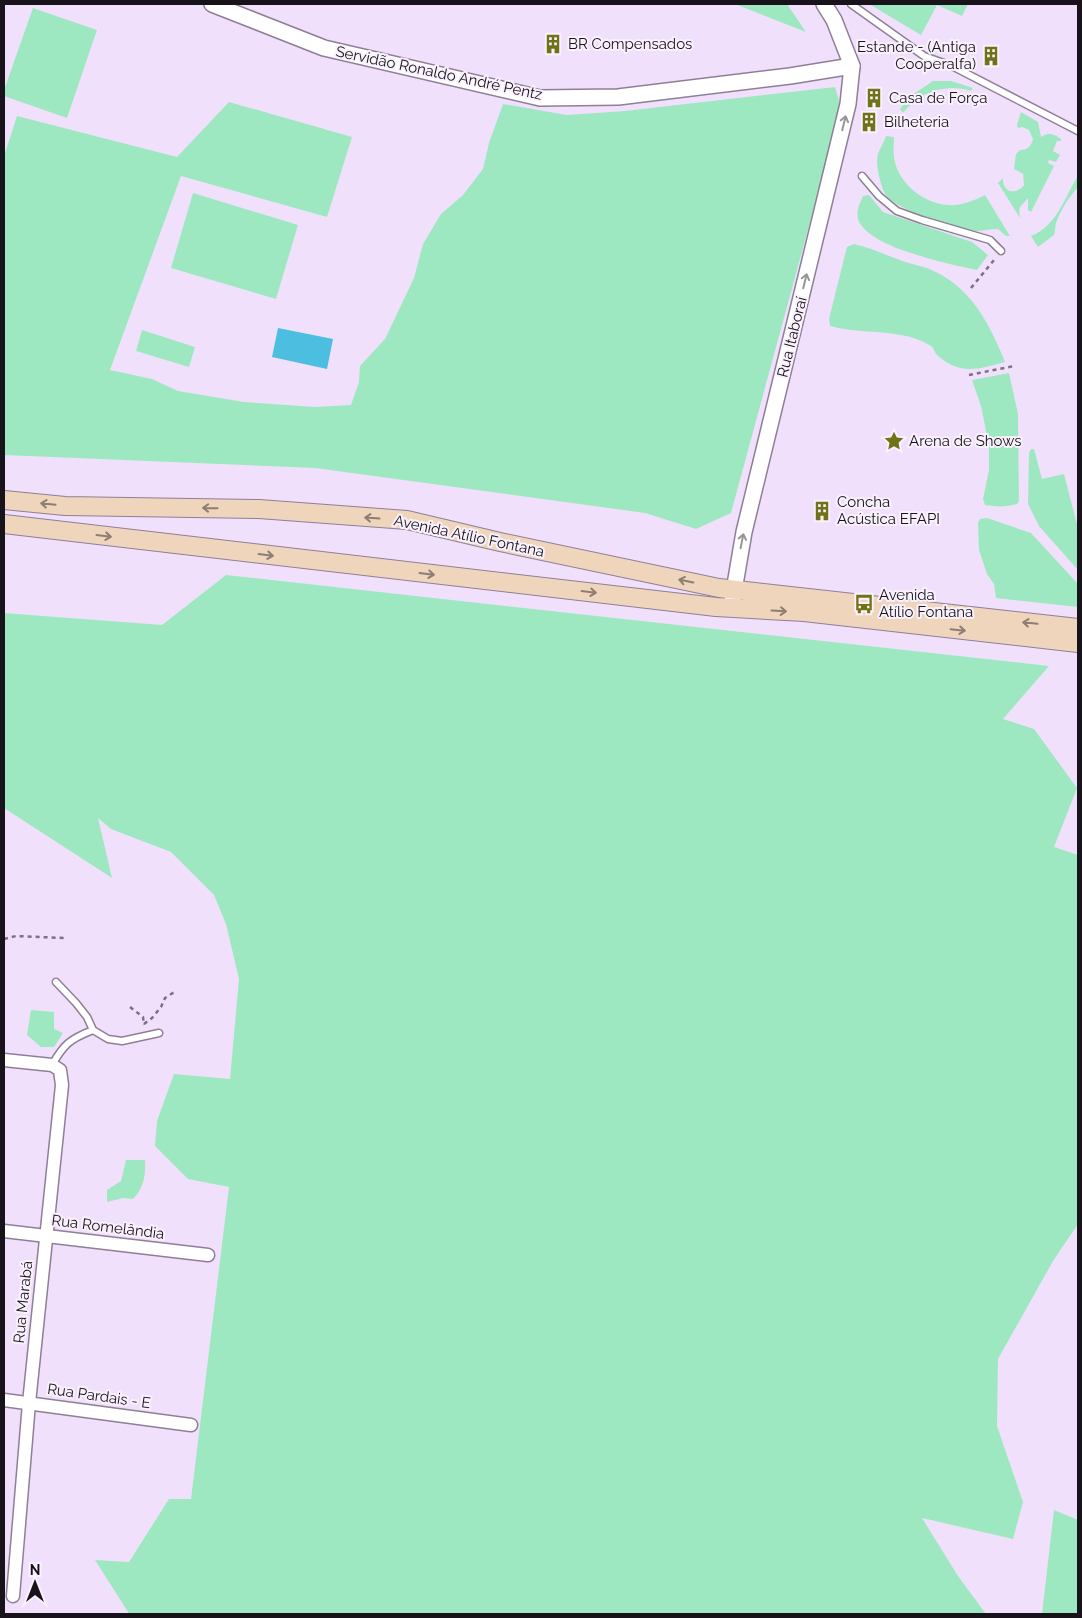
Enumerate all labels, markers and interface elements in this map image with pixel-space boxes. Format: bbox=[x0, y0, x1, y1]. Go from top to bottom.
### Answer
building icon: BR Compensados bbox=[542, 33, 564, 55]
place label: BR Compensados bbox=[568, 35, 692, 53]
place label: Estande - (Antiga Cooperalfa) bbox=[857, 38, 976, 73]
street label: Servidão Ronaldo André Pentz bbox=[334, 42, 544, 104]
building icon: Estande - (Antiga Cooperalfa) bbox=[980, 45, 1002, 67]
building icon: Casa de Força bbox=[863, 87, 885, 109]
place label: Casa de Força bbox=[889, 89, 987, 107]
building icon: Bilheteria bbox=[858, 111, 880, 133]
place label: Bilheteria bbox=[884, 113, 949, 131]
one-way arrow bbox=[840, 116, 849, 132]
one-way arrow bbox=[801, 274, 810, 290]
street label: Rua Itaboraí bbox=[773, 294, 811, 379]
place icon: Arena de Shows bbox=[883, 430, 905, 452]
place label: Arena de Shows bbox=[909, 432, 1021, 450]
place label: Concha Acústica EFAPI bbox=[837, 493, 940, 528]
one-way arrow bbox=[40, 499, 56, 509]
building icon: Concha Acústica EFAPI bbox=[811, 500, 833, 522]
one-way arrow bbox=[202, 503, 218, 513]
street label: Avenida Atílio Fontana bbox=[392, 511, 546, 561]
one-way arrow bbox=[365, 513, 381, 522]
one-way arrow bbox=[96, 531, 112, 541]
one-way arrow bbox=[738, 533, 748, 549]
one-way arrow bbox=[257, 550, 273, 560]
one-way arrow bbox=[419, 569, 435, 579]
one-way arrow bbox=[678, 576, 694, 585]
place label: Avenida Atílio Fontana bbox=[879, 586, 973, 621]
one-way arrow bbox=[580, 587, 596, 597]
bus stop icon: Avenida Atílio Fontana bbox=[853, 593, 875, 615]
one-way arrow bbox=[771, 607, 787, 616]
one-way arrow bbox=[1022, 618, 1038, 628]
one-way arrow bbox=[950, 625, 966, 635]
street label: Rua Romelândia bbox=[51, 1211, 165, 1243]
street label: Rua Marabá bbox=[10, 1260, 36, 1344]
street label: Rua Pardais - E bbox=[46, 1380, 152, 1412]
north arrow bbox=[10, 1558, 60, 1608]
text: N bbox=[30, 1562, 40, 1578]

